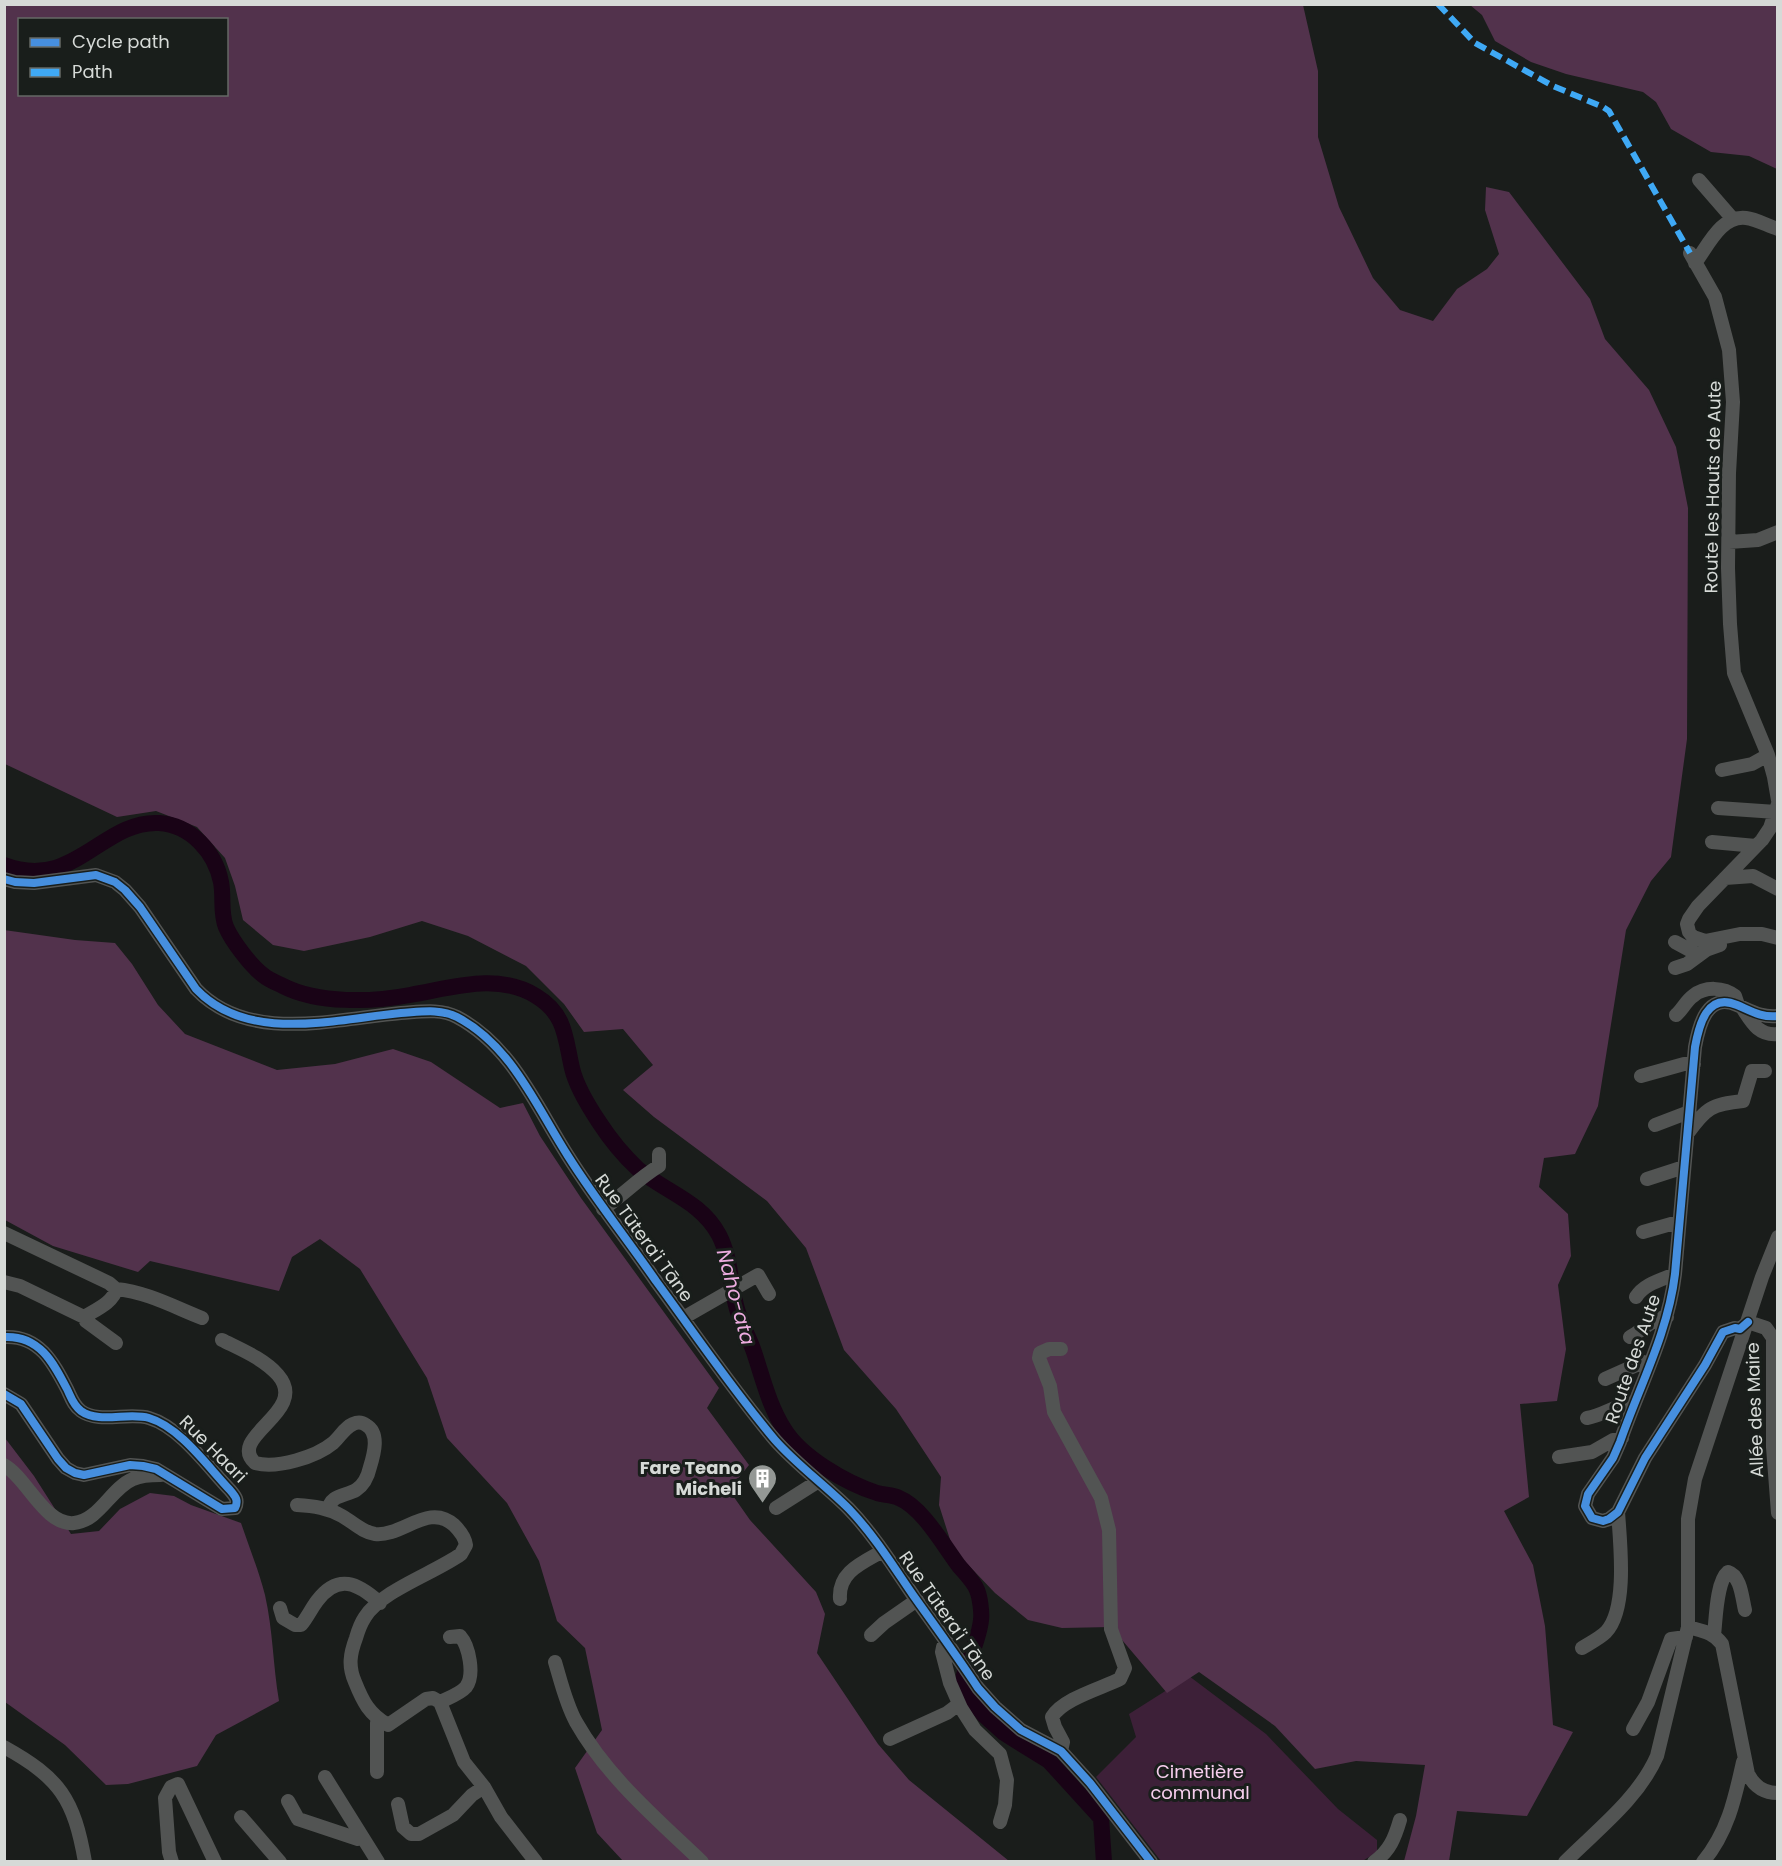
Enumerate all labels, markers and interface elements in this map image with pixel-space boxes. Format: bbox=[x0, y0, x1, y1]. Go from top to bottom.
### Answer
legend bbox=[18, 18, 228, 96]
text: Cycle path bbox=[72, 29, 170, 54]
text: Path bbox=[72, 59, 113, 84]
street label: Route les Hauts de Aute bbox=[1698, 380, 1727, 594]
street label: Rue Tūtera'i Tāne bbox=[589, 1168, 699, 1307]
water label: Naho-ata bbox=[710, 1246, 762, 1348]
street label: Route des Aute bbox=[1599, 1291, 1666, 1427]
street label: Allée des Maire bbox=[1740, 1342, 1769, 1478]
street label: Rue Haari bbox=[174, 1409, 253, 1488]
place label: Fare Teano Micheli bbox=[640, 1455, 742, 1501]
building icon: Fare Teano Micheli bbox=[747, 1462, 779, 1504]
street label: Rue Tūtera'i Tāne bbox=[893, 1546, 1002, 1686]
park label: Cimetière communal bbox=[1150, 1759, 1250, 1805]

